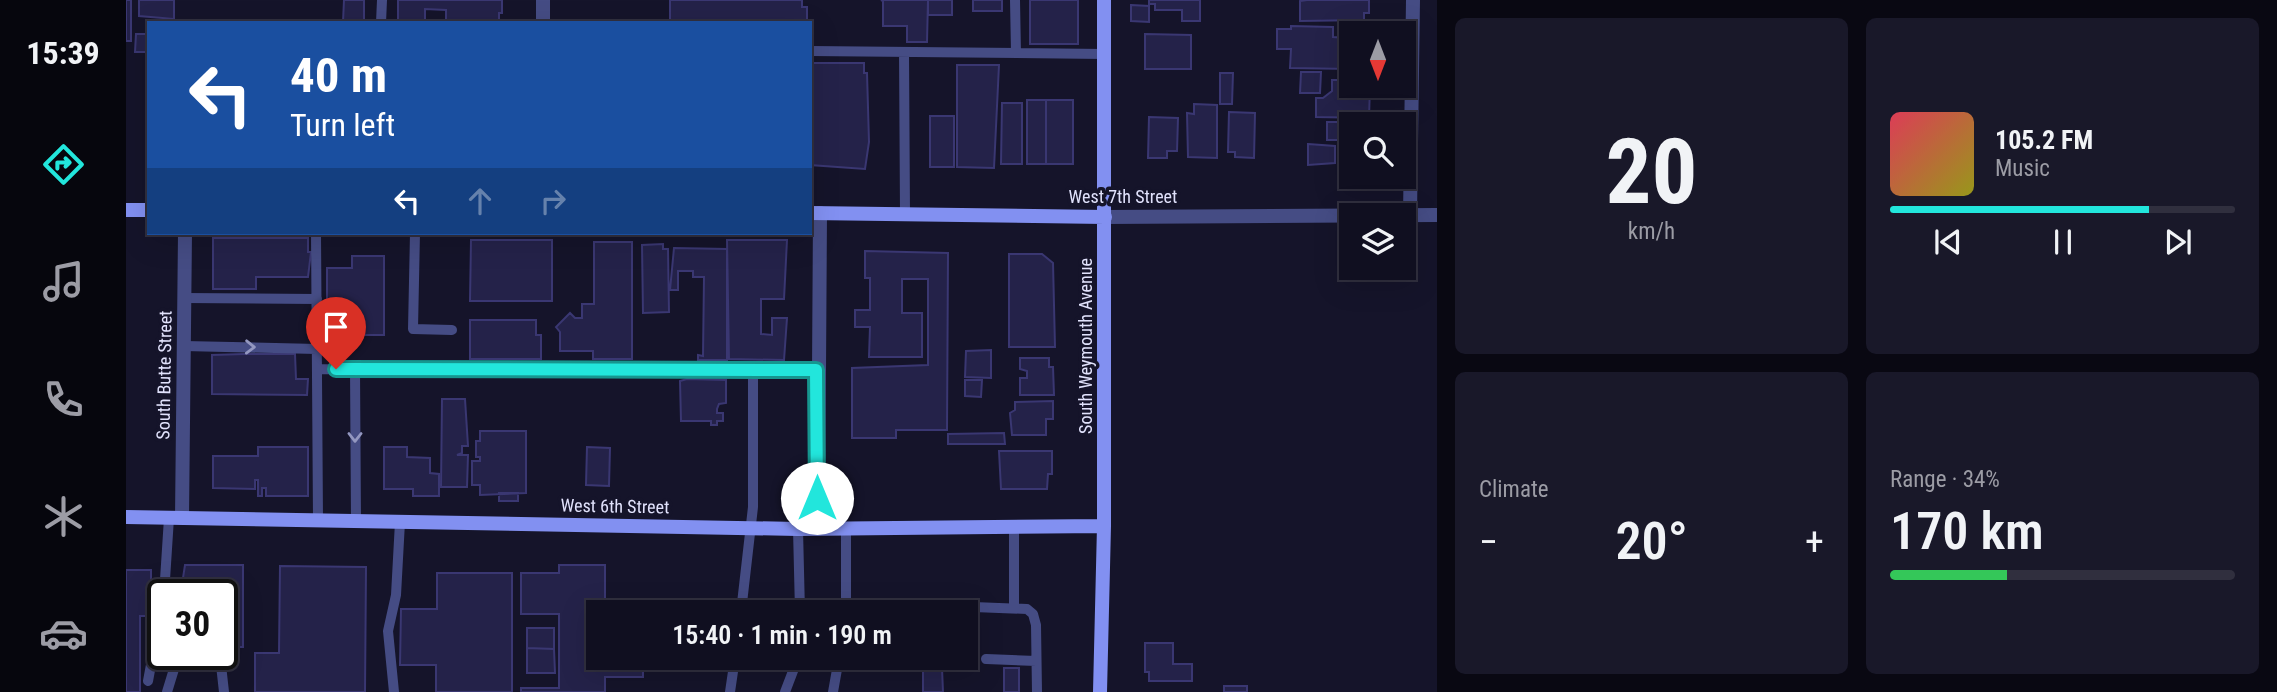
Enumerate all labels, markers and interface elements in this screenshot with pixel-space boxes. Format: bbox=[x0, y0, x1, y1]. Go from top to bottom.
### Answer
north arrow bbox=[1339, 21, 1416, 98]
map controls bbox=[1339, 21, 1416, 280]
text: 15:39 bbox=[26, 34, 100, 72]
text: 40 m bbox=[290, 47, 387, 104]
icon: left bbox=[175, 49, 266, 140]
text: Turn left bbox=[290, 106, 395, 144]
button: search bbox=[1339, 112, 1416, 189]
text: 20 bbox=[1606, 119, 1697, 225]
text: 105.2 FM bbox=[1995, 125, 2093, 155]
icon: directions bbox=[39, 140, 88, 189]
text: Music bbox=[1995, 155, 2050, 182]
icon: left bbox=[388, 182, 426, 220]
icon: ahead bbox=[461, 182, 499, 220]
icon: right bbox=[534, 182, 572, 220]
street label: West 7th Street bbox=[1069, 186, 1177, 207]
button: layers bbox=[1339, 203, 1416, 280]
text: km/h bbox=[1628, 218, 1675, 245]
icon: previous bbox=[1929, 223, 1967, 261]
icon: pause bbox=[2044, 223, 2082, 261]
icon: next bbox=[2159, 223, 2197, 261]
icon: music bbox=[39, 257, 88, 306]
street label: South Weymouth Avenue bbox=[1075, 258, 1096, 434]
pin bbox=[306, 297, 366, 369]
icon: arrive bbox=[317, 308, 355, 346]
street label: South Butte Street bbox=[152, 310, 176, 440]
one-way arrow bbox=[245, 340, 256, 355]
icon: phone bbox=[39, 375, 88, 424]
one-way arrow bbox=[347, 432, 363, 443]
position arrow bbox=[780, 461, 854, 535]
text: Range · 34% bbox=[1890, 466, 2000, 493]
text: Climate bbox=[1479, 476, 1549, 503]
icon: climate bbox=[39, 492, 88, 541]
street label: West 6th Street bbox=[560, 495, 670, 517]
text: 170 km bbox=[1890, 501, 2044, 562]
text: 20° bbox=[1615, 511, 1688, 572]
text: − bbox=[1479, 520, 1498, 564]
text: + bbox=[1805, 520, 1824, 564]
speed limit sign: 30 bbox=[147, 579, 238, 670]
icon: car bbox=[39, 609, 88, 658]
text: 15:40 · 1 min · 190 m bbox=[672, 620, 892, 650]

